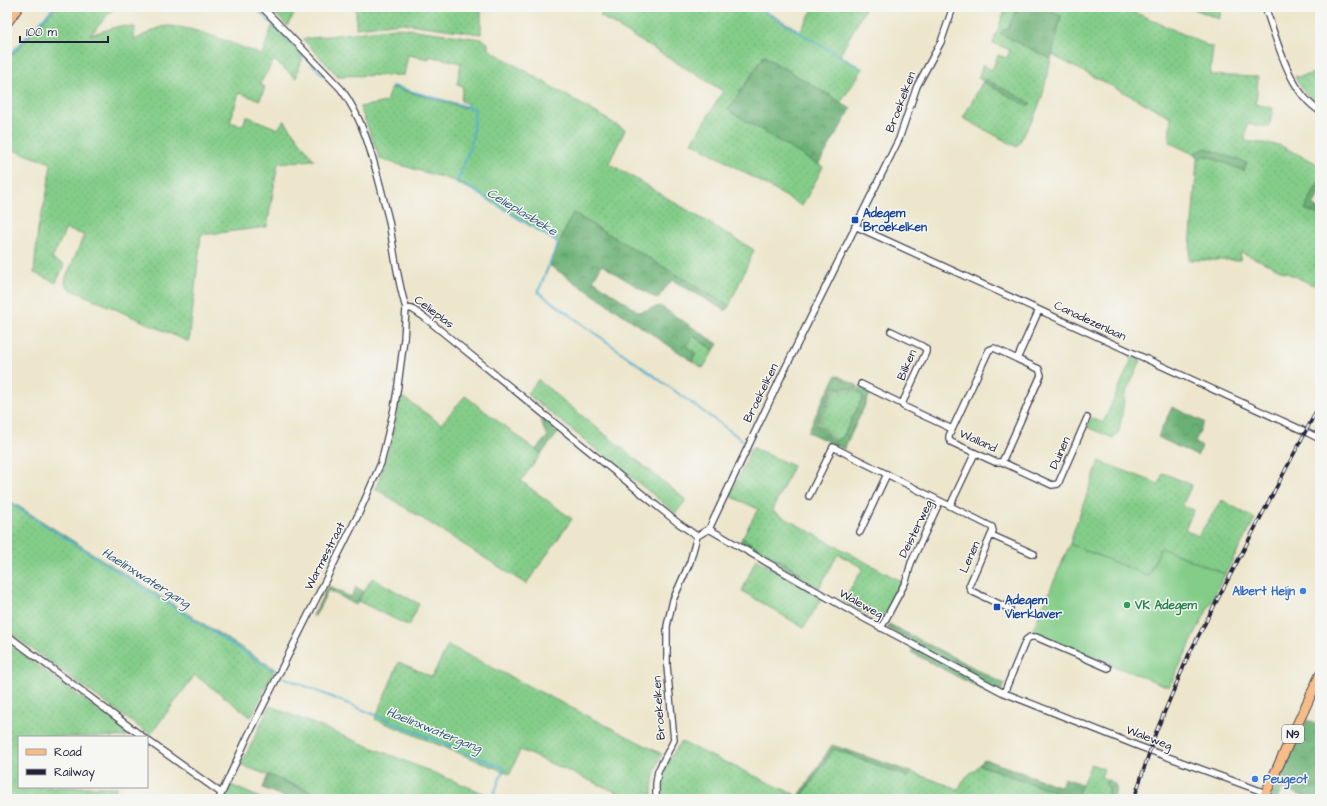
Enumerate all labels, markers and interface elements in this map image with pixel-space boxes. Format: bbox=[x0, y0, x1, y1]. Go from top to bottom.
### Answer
scale bar bbox=[20, 18, 108, 44]
text: 100 m bbox=[26, 24, 57, 41]
street label: Broekelken bbox=[882, 69, 920, 135]
water label: Celieplasbeke bbox=[483, 184, 561, 241]
place label: Adegem Broekelken bbox=[863, 205, 927, 236]
marker: Adegem Broekelken bbox=[850, 215, 860, 225]
street label: Celieplas bbox=[411, 291, 457, 333]
street label: Canadezenlaan bbox=[1051, 297, 1129, 345]
street label: Bilken bbox=[893, 347, 921, 383]
street label: Broekelken bbox=[739, 361, 783, 425]
street label: Walland bbox=[957, 425, 999, 457]
street label: Duinen bbox=[1045, 434, 1075, 472]
street label: Deisterweg bbox=[895, 497, 938, 561]
street label: Warmestraat bbox=[301, 519, 350, 593]
street label: Lenen bbox=[955, 538, 985, 576]
water label: Haelinxwatergang bbox=[98, 544, 195, 614]
place label: Albert Heijn bbox=[1232, 583, 1295, 601]
street label: Waleweg bbox=[835, 585, 886, 624]
marker: Albert Heijn bbox=[1298, 586, 1308, 596]
place label: Adegem Vierklaver bbox=[1004, 592, 1063, 623]
place label: VK Adegem bbox=[1134, 597, 1198, 616]
marker: VK Adegem bbox=[1122, 600, 1132, 610]
marker: Adegem Vierklaver bbox=[992, 602, 1002, 612]
street label: Broekelken bbox=[648, 675, 670, 741]
water label: Haelinxwatergang bbox=[383, 703, 486, 759]
street label: Waleweg bbox=[1123, 721, 1175, 755]
road number: N9 bbox=[1282, 725, 1304, 743]
legend bbox=[18, 736, 148, 788]
text: Road bbox=[54, 744, 82, 761]
text: Railway bbox=[54, 764, 95, 782]
place label: Peugeot bbox=[1263, 771, 1308, 790]
marker: Peugeot bbox=[1250, 774, 1260, 784]

